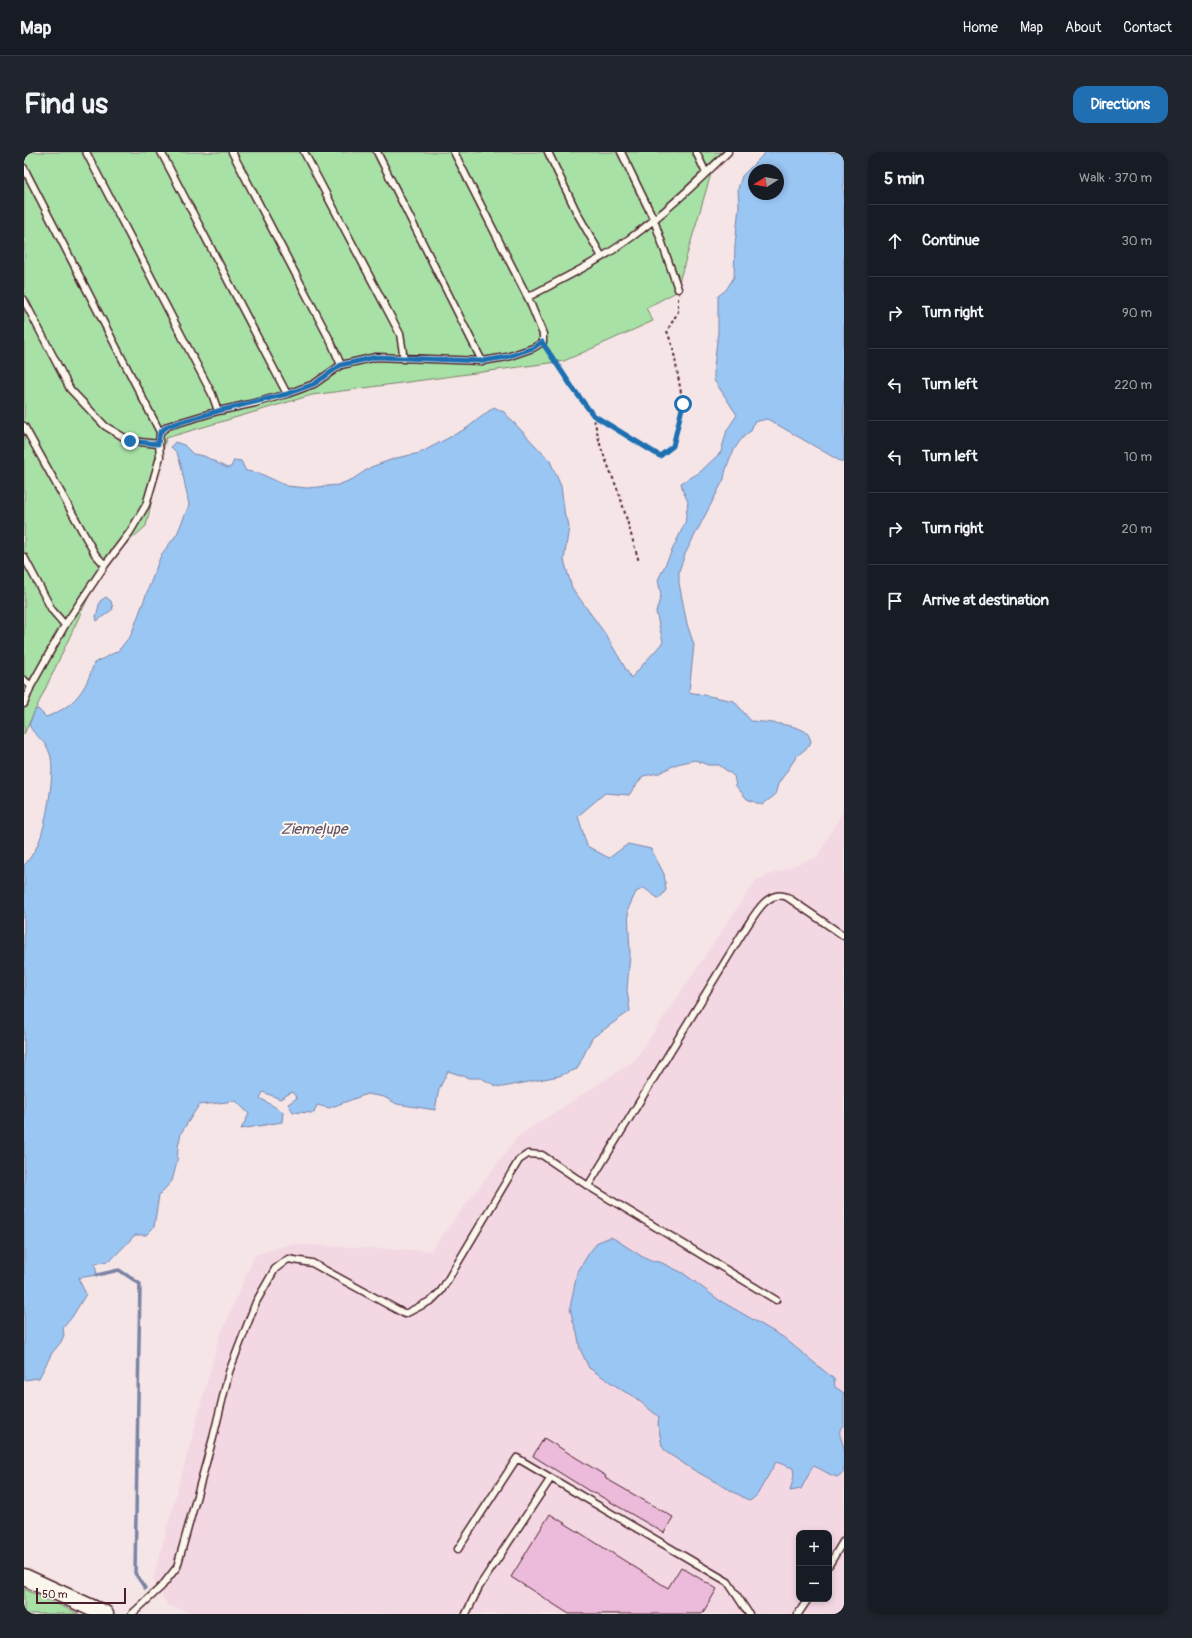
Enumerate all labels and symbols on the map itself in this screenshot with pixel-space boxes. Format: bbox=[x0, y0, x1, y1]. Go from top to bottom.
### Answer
north arrow bbox=[748, 164, 784, 200]
route start bbox=[674, 395, 692, 413]
route end bbox=[121, 432, 139, 450]
water label: Ziemeļupe bbox=[281, 820, 349, 839]
scale bar bbox=[36, 1586, 126, 1605]

